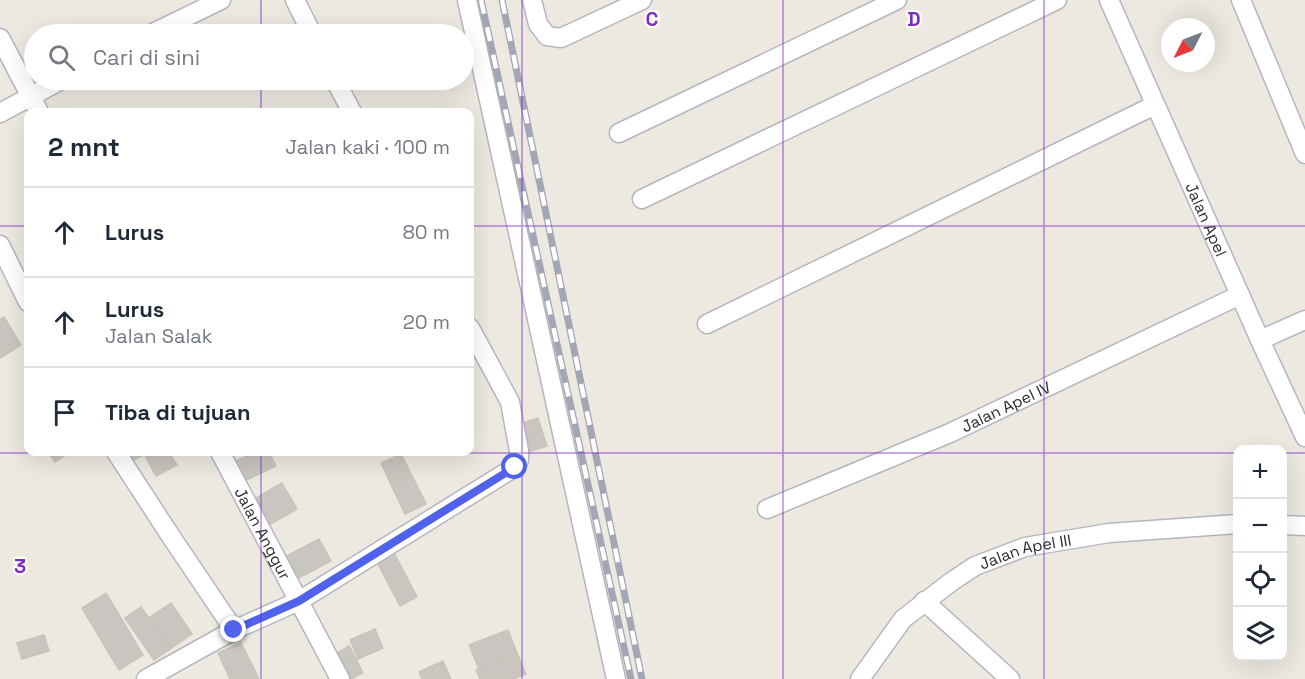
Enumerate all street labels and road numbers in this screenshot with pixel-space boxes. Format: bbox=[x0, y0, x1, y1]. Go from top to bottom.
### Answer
street label: Jalan Apel bbox=[1180, 179, 1232, 260]
street label: Jalan Apel IV bbox=[958, 377, 1054, 437]
street label: Jalan Anggur bbox=[230, 484, 296, 583]
street label: Jalan Apel III bbox=[976, 529, 1073, 574]

